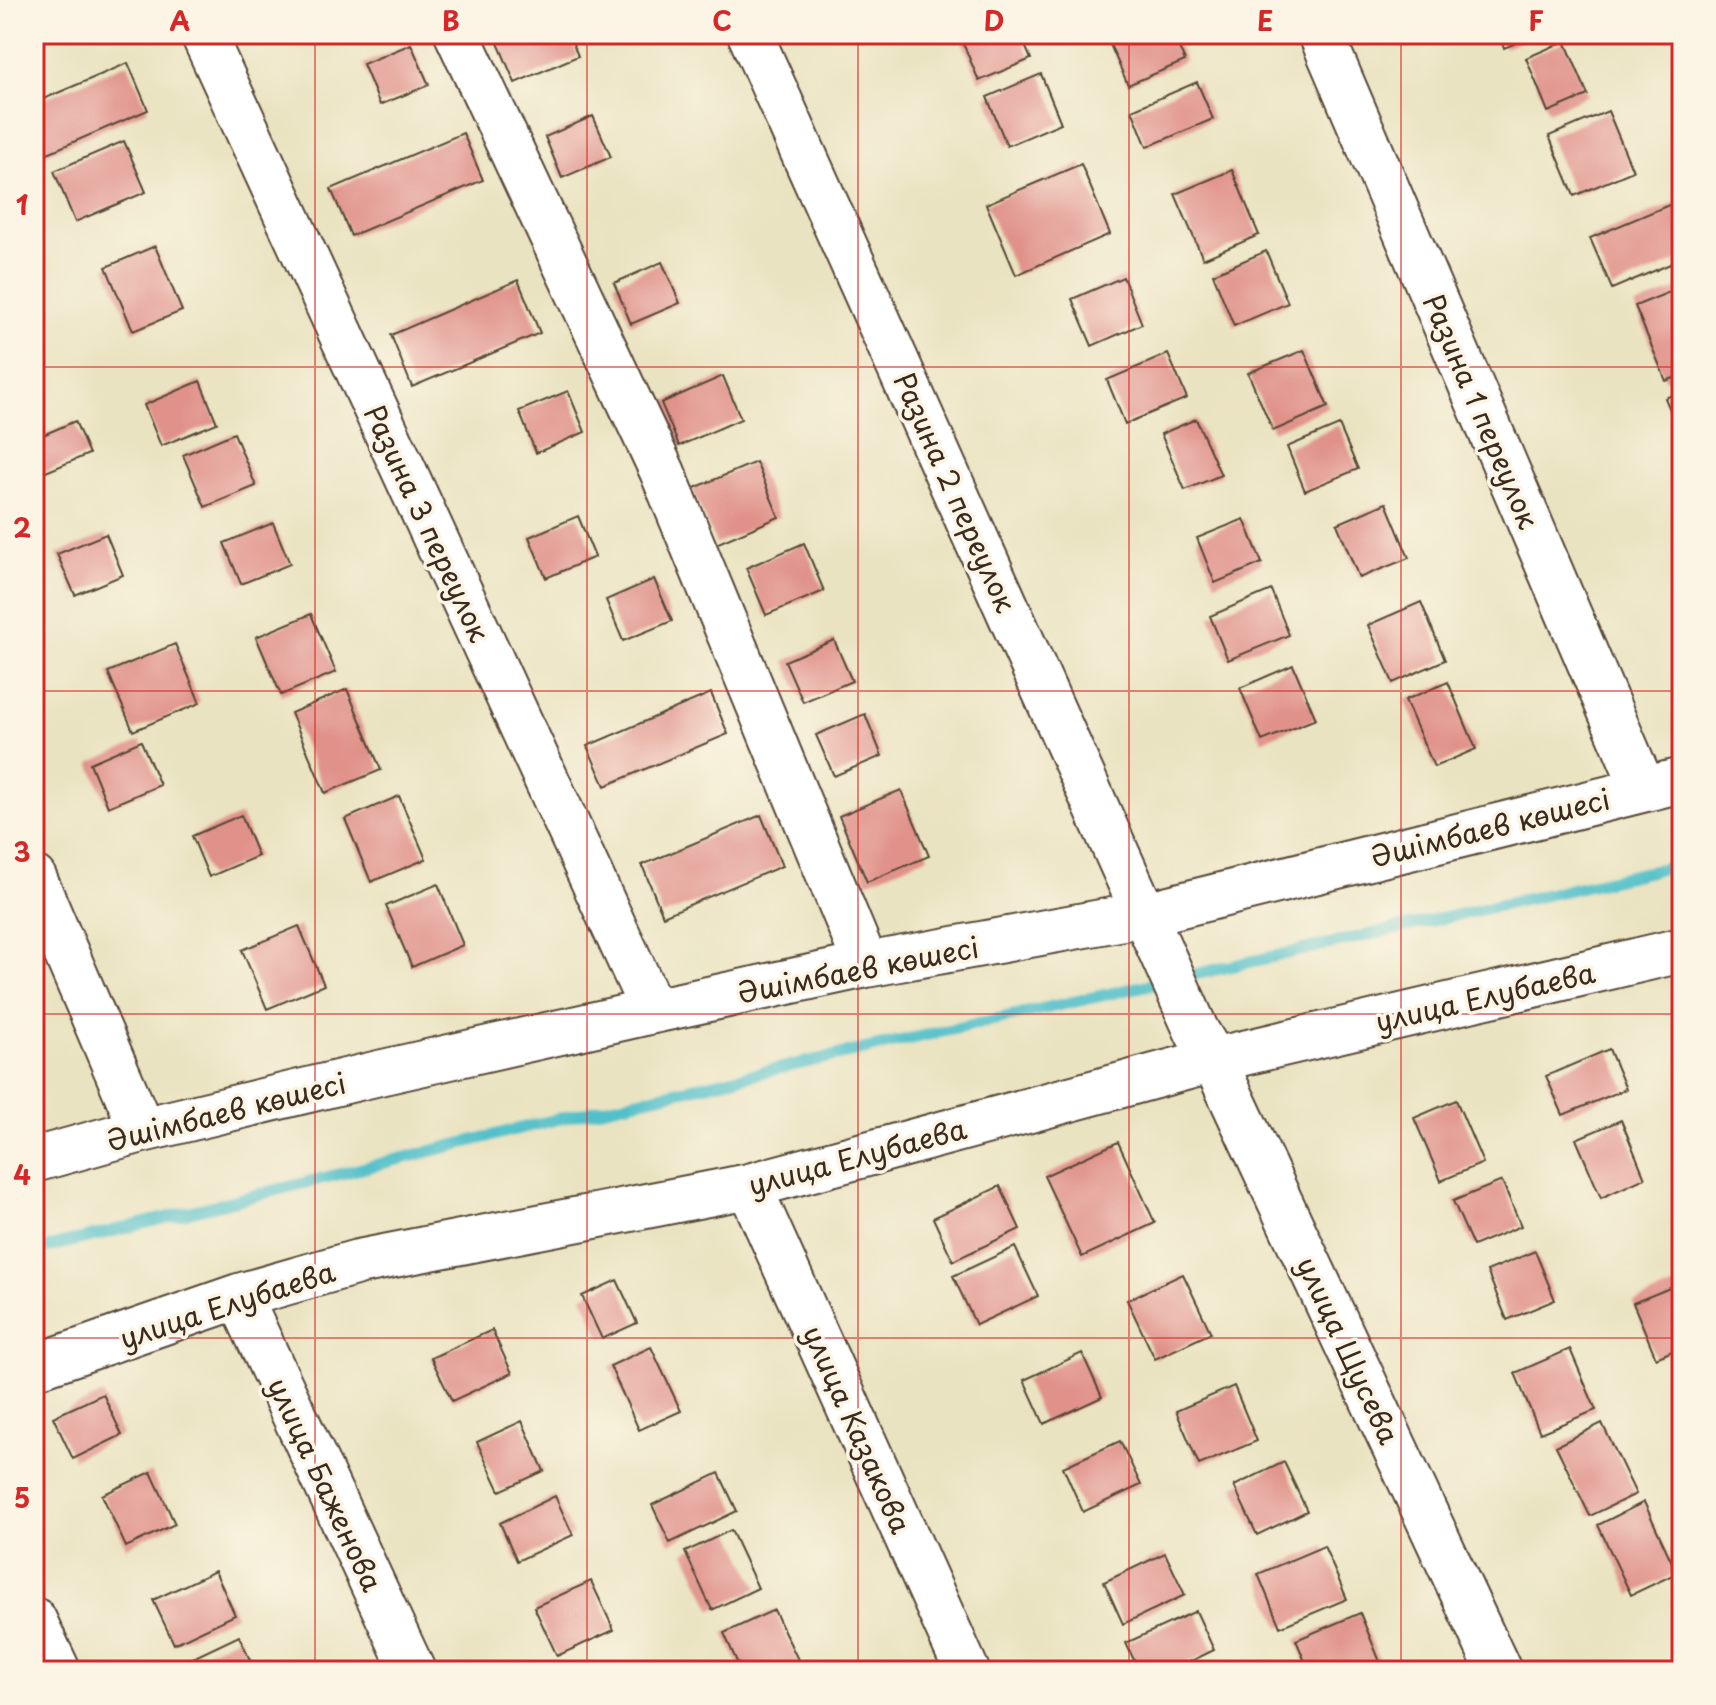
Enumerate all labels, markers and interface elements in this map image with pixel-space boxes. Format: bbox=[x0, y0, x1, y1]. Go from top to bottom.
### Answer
text: A bbox=[170, 1, 190, 40]
text: B bbox=[442, 1, 460, 40]
text: C bbox=[712, 1, 732, 40]
text: D bbox=[984, 1, 1004, 40]
text: E bbox=[1257, 1, 1273, 40]
text: F bbox=[1528, 1, 1544, 40]
text: 1 bbox=[16, 185, 28, 224]
street label: Разина 1 переулок bbox=[1413, 287, 1551, 535]
street label: Разина 2 переулок bbox=[884, 365, 1028, 619]
street label: Разина 3 переулок bbox=[354, 397, 502, 649]
text: 2 bbox=[13, 508, 31, 547]
street label: Әшімбаев көшесі bbox=[1366, 776, 1614, 878]
text: 3 bbox=[13, 832, 31, 871]
street label: Әшімбаев көшесі bbox=[734, 924, 982, 1014]
street label: улица Елубаева bbox=[1371, 950, 1600, 1042]
street label: Әшімбаев көшесі bbox=[102, 1060, 350, 1162]
street label: улица Елубаева bbox=[743, 1106, 971, 1206]
text: 4 bbox=[13, 1155, 31, 1194]
street label: улица Елубаева bbox=[114, 1249, 341, 1359]
street label: улица Щусева bbox=[1287, 1249, 1412, 1451]
street label: улица Казакова bbox=[793, 1318, 923, 1540]
street label: улица Баженова bbox=[258, 1370, 395, 1599]
text: 5 bbox=[14, 1478, 30, 1517]

